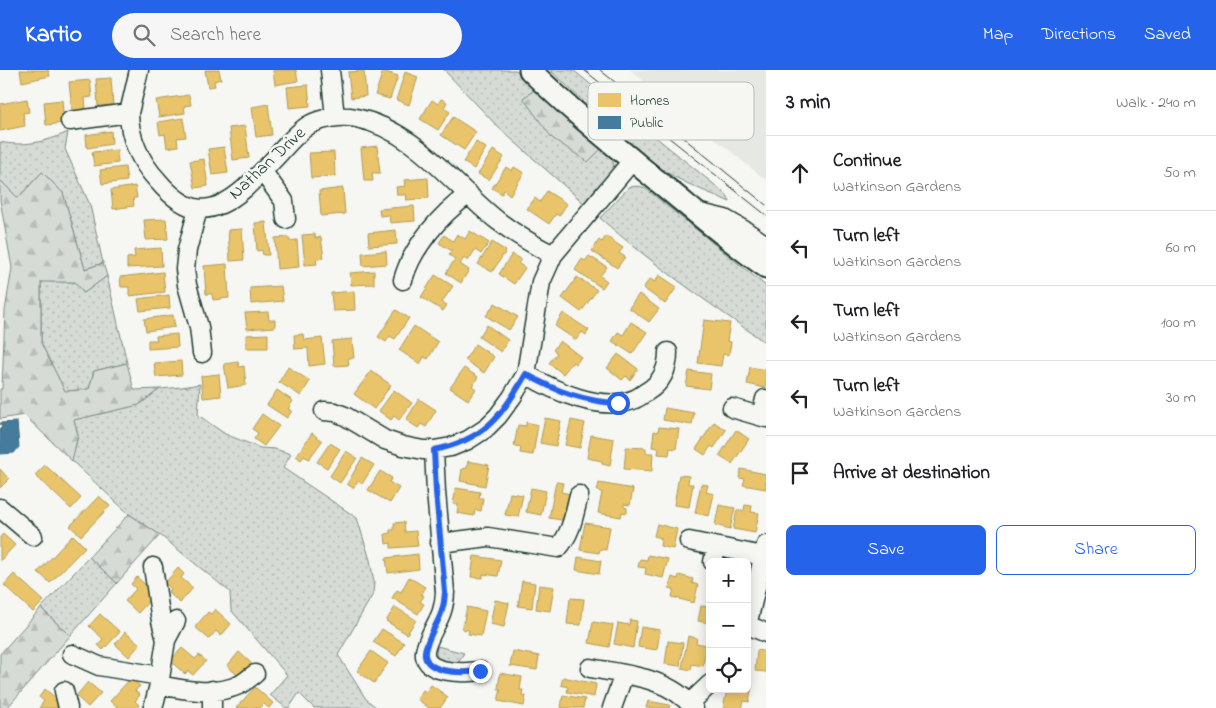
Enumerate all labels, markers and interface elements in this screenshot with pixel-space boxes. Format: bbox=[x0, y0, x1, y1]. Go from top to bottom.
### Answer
search box bbox=[112, 13, 462, 58]
text: Kartio bbox=[25, 18, 82, 53]
icon: search bbox=[130, 21, 158, 49]
text: Search here bbox=[170, 22, 261, 49]
text: Map bbox=[983, 22, 1013, 48]
text: Directions bbox=[1041, 22, 1116, 48]
text: Saved bbox=[1144, 22, 1191, 48]
legend bbox=[588, 82, 754, 140]
text: 3 min bbox=[786, 88, 830, 118]
text: Homes bbox=[630, 91, 670, 112]
text: Walk · 240 m bbox=[1116, 91, 1196, 115]
text: Public bbox=[630, 113, 664, 134]
street label: Nathan Drive bbox=[224, 121, 313, 207]
text: Continue bbox=[833, 148, 901, 175]
icon: ahead bbox=[786, 159, 814, 187]
text: 50 m bbox=[1164, 161, 1196, 185]
text: Watkinson Gardens bbox=[833, 175, 961, 199]
text: Turn left bbox=[833, 223, 900, 250]
icon: left bbox=[786, 234, 814, 262]
text: 60 m bbox=[1166, 236, 1196, 260]
text: Watkinson Gardens bbox=[833, 250, 961, 274]
text: Turn left bbox=[833, 298, 900, 325]
icon: left bbox=[786, 309, 814, 337]
text: 100 m bbox=[1161, 311, 1196, 335]
text: Watkinson Gardens bbox=[833, 325, 961, 349]
text: Turn left bbox=[833, 373, 900, 400]
icon: left bbox=[786, 384, 814, 412]
text: 30 m bbox=[1166, 386, 1196, 410]
route start bbox=[607, 392, 630, 415]
text: Watkinson Gardens bbox=[833, 400, 961, 424]
icon: arrive bbox=[786, 459, 814, 487]
text: Arrive at destination bbox=[833, 460, 990, 487]
button: Save bbox=[786, 525, 986, 575]
button: Share bbox=[996, 525, 1196, 575]
map controls bbox=[706, 558, 751, 693]
button: + bbox=[706, 558, 751, 603]
button: − bbox=[706, 603, 751, 648]
button: locate bbox=[706, 648, 751, 693]
route end bbox=[469, 660, 492, 683]

